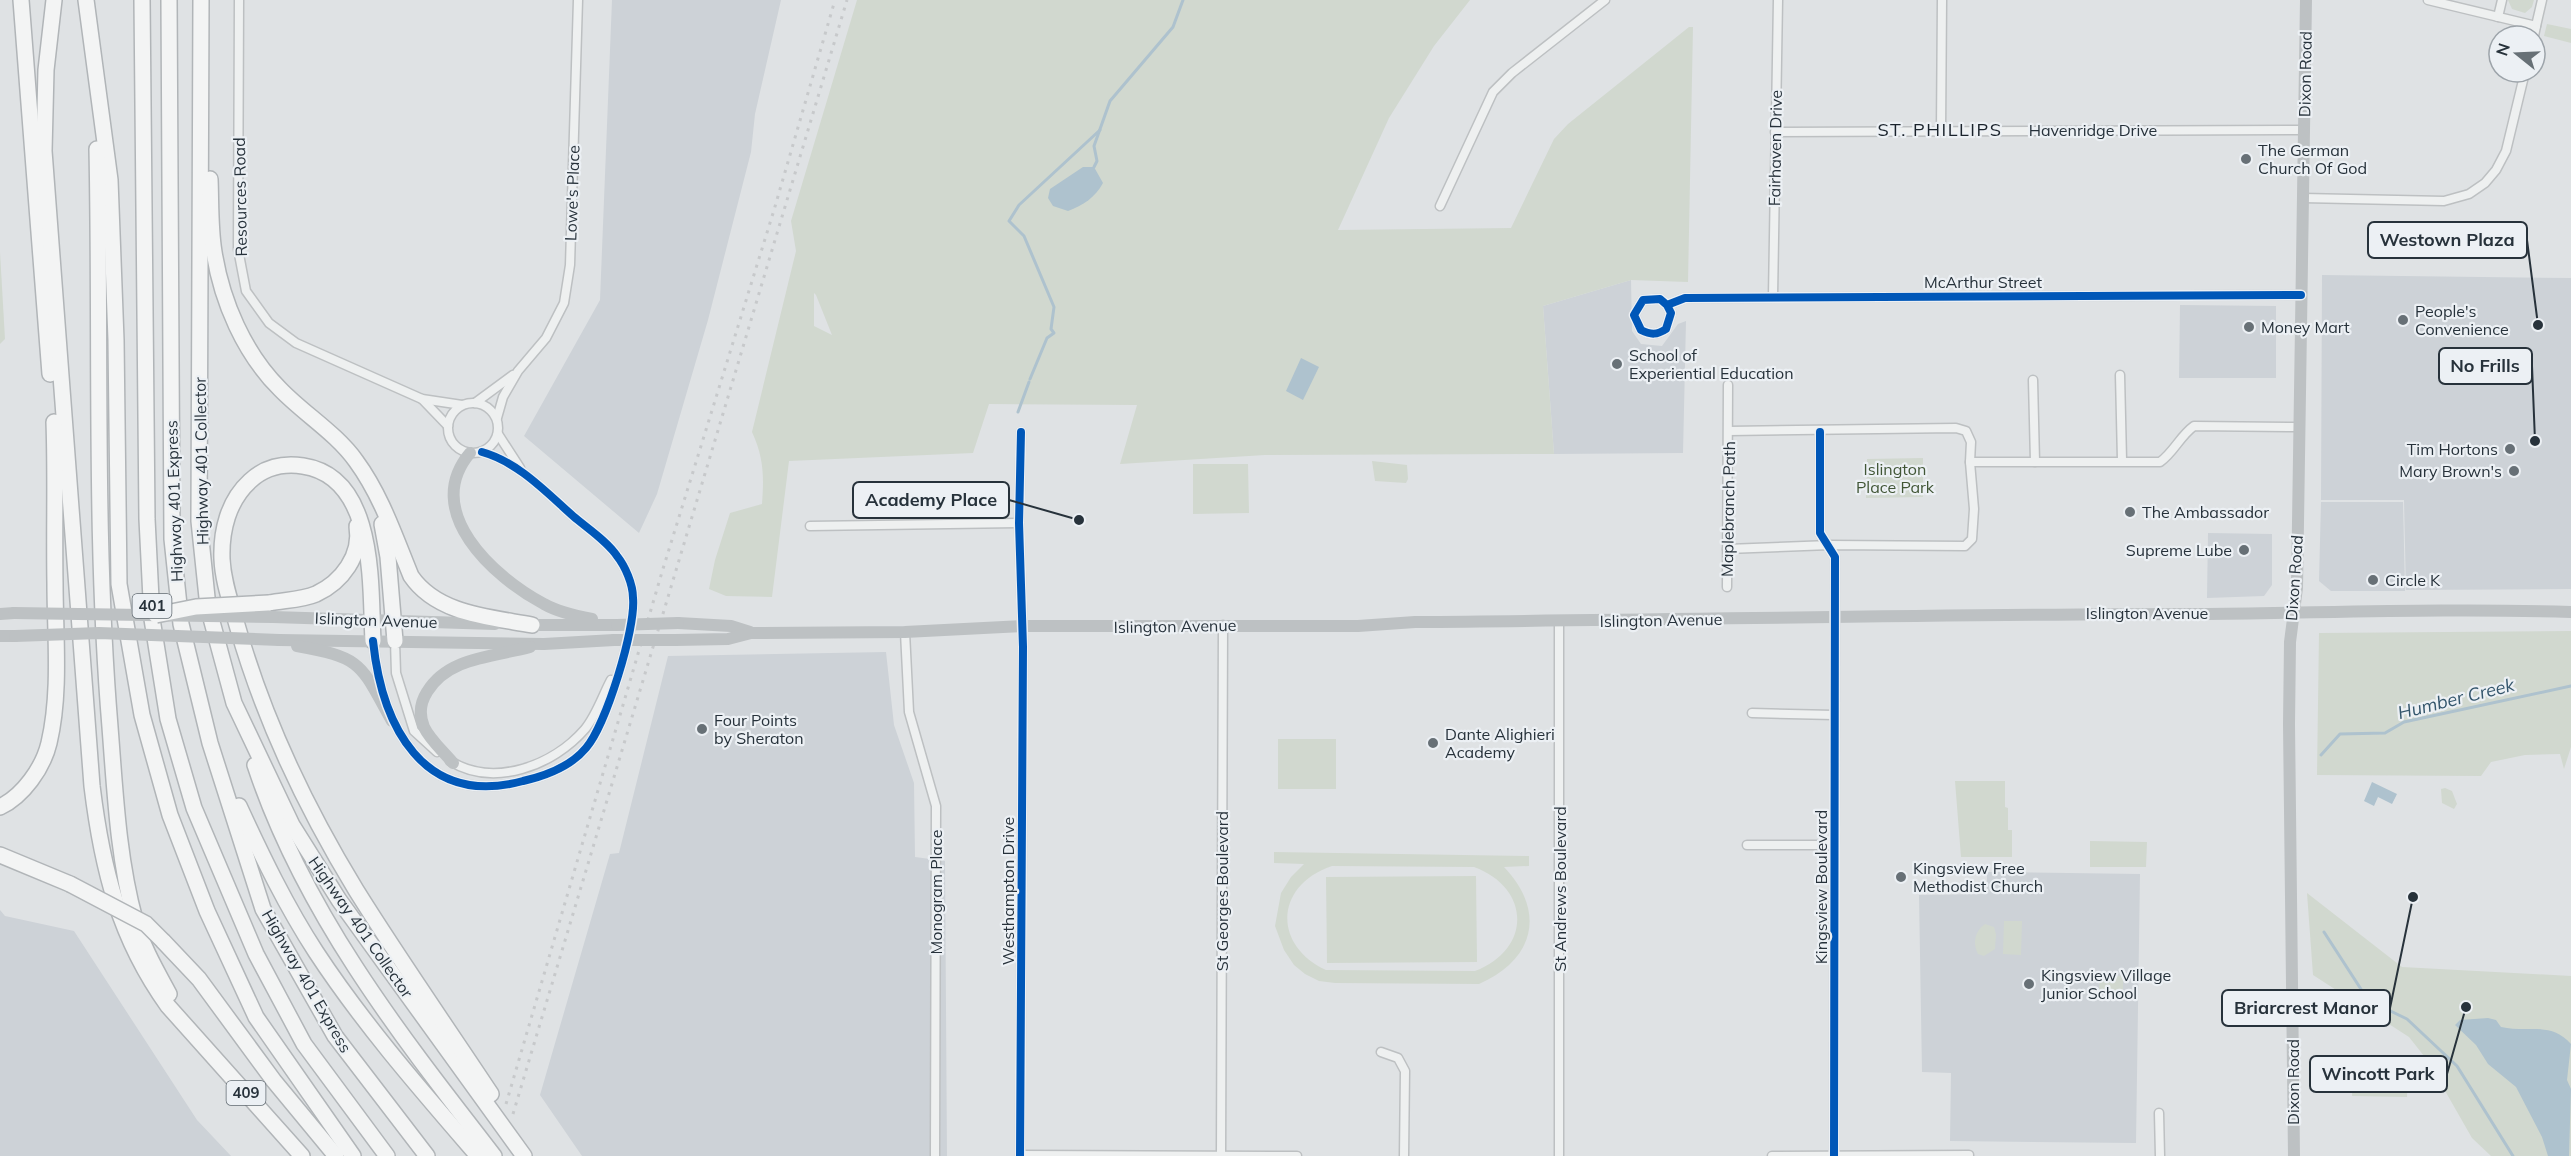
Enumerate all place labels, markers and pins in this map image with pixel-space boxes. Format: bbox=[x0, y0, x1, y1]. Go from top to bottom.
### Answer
place label: The German Church Of God bbox=[2258, 140, 2367, 178]
marker: The German Church Of God bbox=[2239, 152, 2253, 166]
callout: Westown Plaza bbox=[2368, 222, 2527, 258]
place label: People's Convenience bbox=[2415, 301, 2509, 339]
marker: People's Convenience bbox=[2396, 313, 2410, 327]
place label: Money Mart bbox=[2261, 317, 2350, 337]
marker: Money Mart bbox=[2242, 320, 2256, 334]
place label: School of Experiential Education bbox=[1629, 345, 1794, 383]
callout: No Frills bbox=[2439, 348, 2532, 384]
marker: School of Experiential Education bbox=[1610, 357, 1624, 371]
place label: Tim Hortons bbox=[2407, 439, 2498, 459]
marker: Tim Hortons bbox=[2503, 442, 2517, 456]
place label: Mary Brown's bbox=[2399, 461, 2502, 481]
marker: Mary Brown's bbox=[2507, 464, 2521, 478]
callout: Academy Place bbox=[853, 482, 1009, 518]
place label: The Ambassador bbox=[2142, 502, 2269, 522]
marker: The Ambassador bbox=[2123, 505, 2137, 519]
place label: Supreme Lube bbox=[2126, 540, 2232, 560]
marker: Supreme Lube bbox=[2237, 543, 2251, 557]
place label: Circle K bbox=[2385, 570, 2441, 590]
marker: Circle K bbox=[2366, 573, 2380, 587]
place label: Four Points by Sheraton bbox=[714, 710, 804, 748]
marker: Four Points by Sheraton bbox=[695, 722, 709, 736]
place label: Dante Alighieri Academy bbox=[1445, 724, 1555, 762]
marker: Dante Alighieri Academy bbox=[1426, 736, 1440, 750]
place label: Kingsview Free Methodist Church bbox=[1913, 858, 2043, 896]
marker: Kingsview Free Methodist Church bbox=[1894, 870, 1908, 884]
place label: Kingsview Village Junior School bbox=[2041, 965, 2171, 1003]
marker: Kingsview Village Junior School bbox=[2022, 977, 2036, 991]
callout: Briarcrest Manor bbox=[2222, 990, 2390, 1026]
callout: Wincott Park bbox=[2310, 1056, 2447, 1092]

